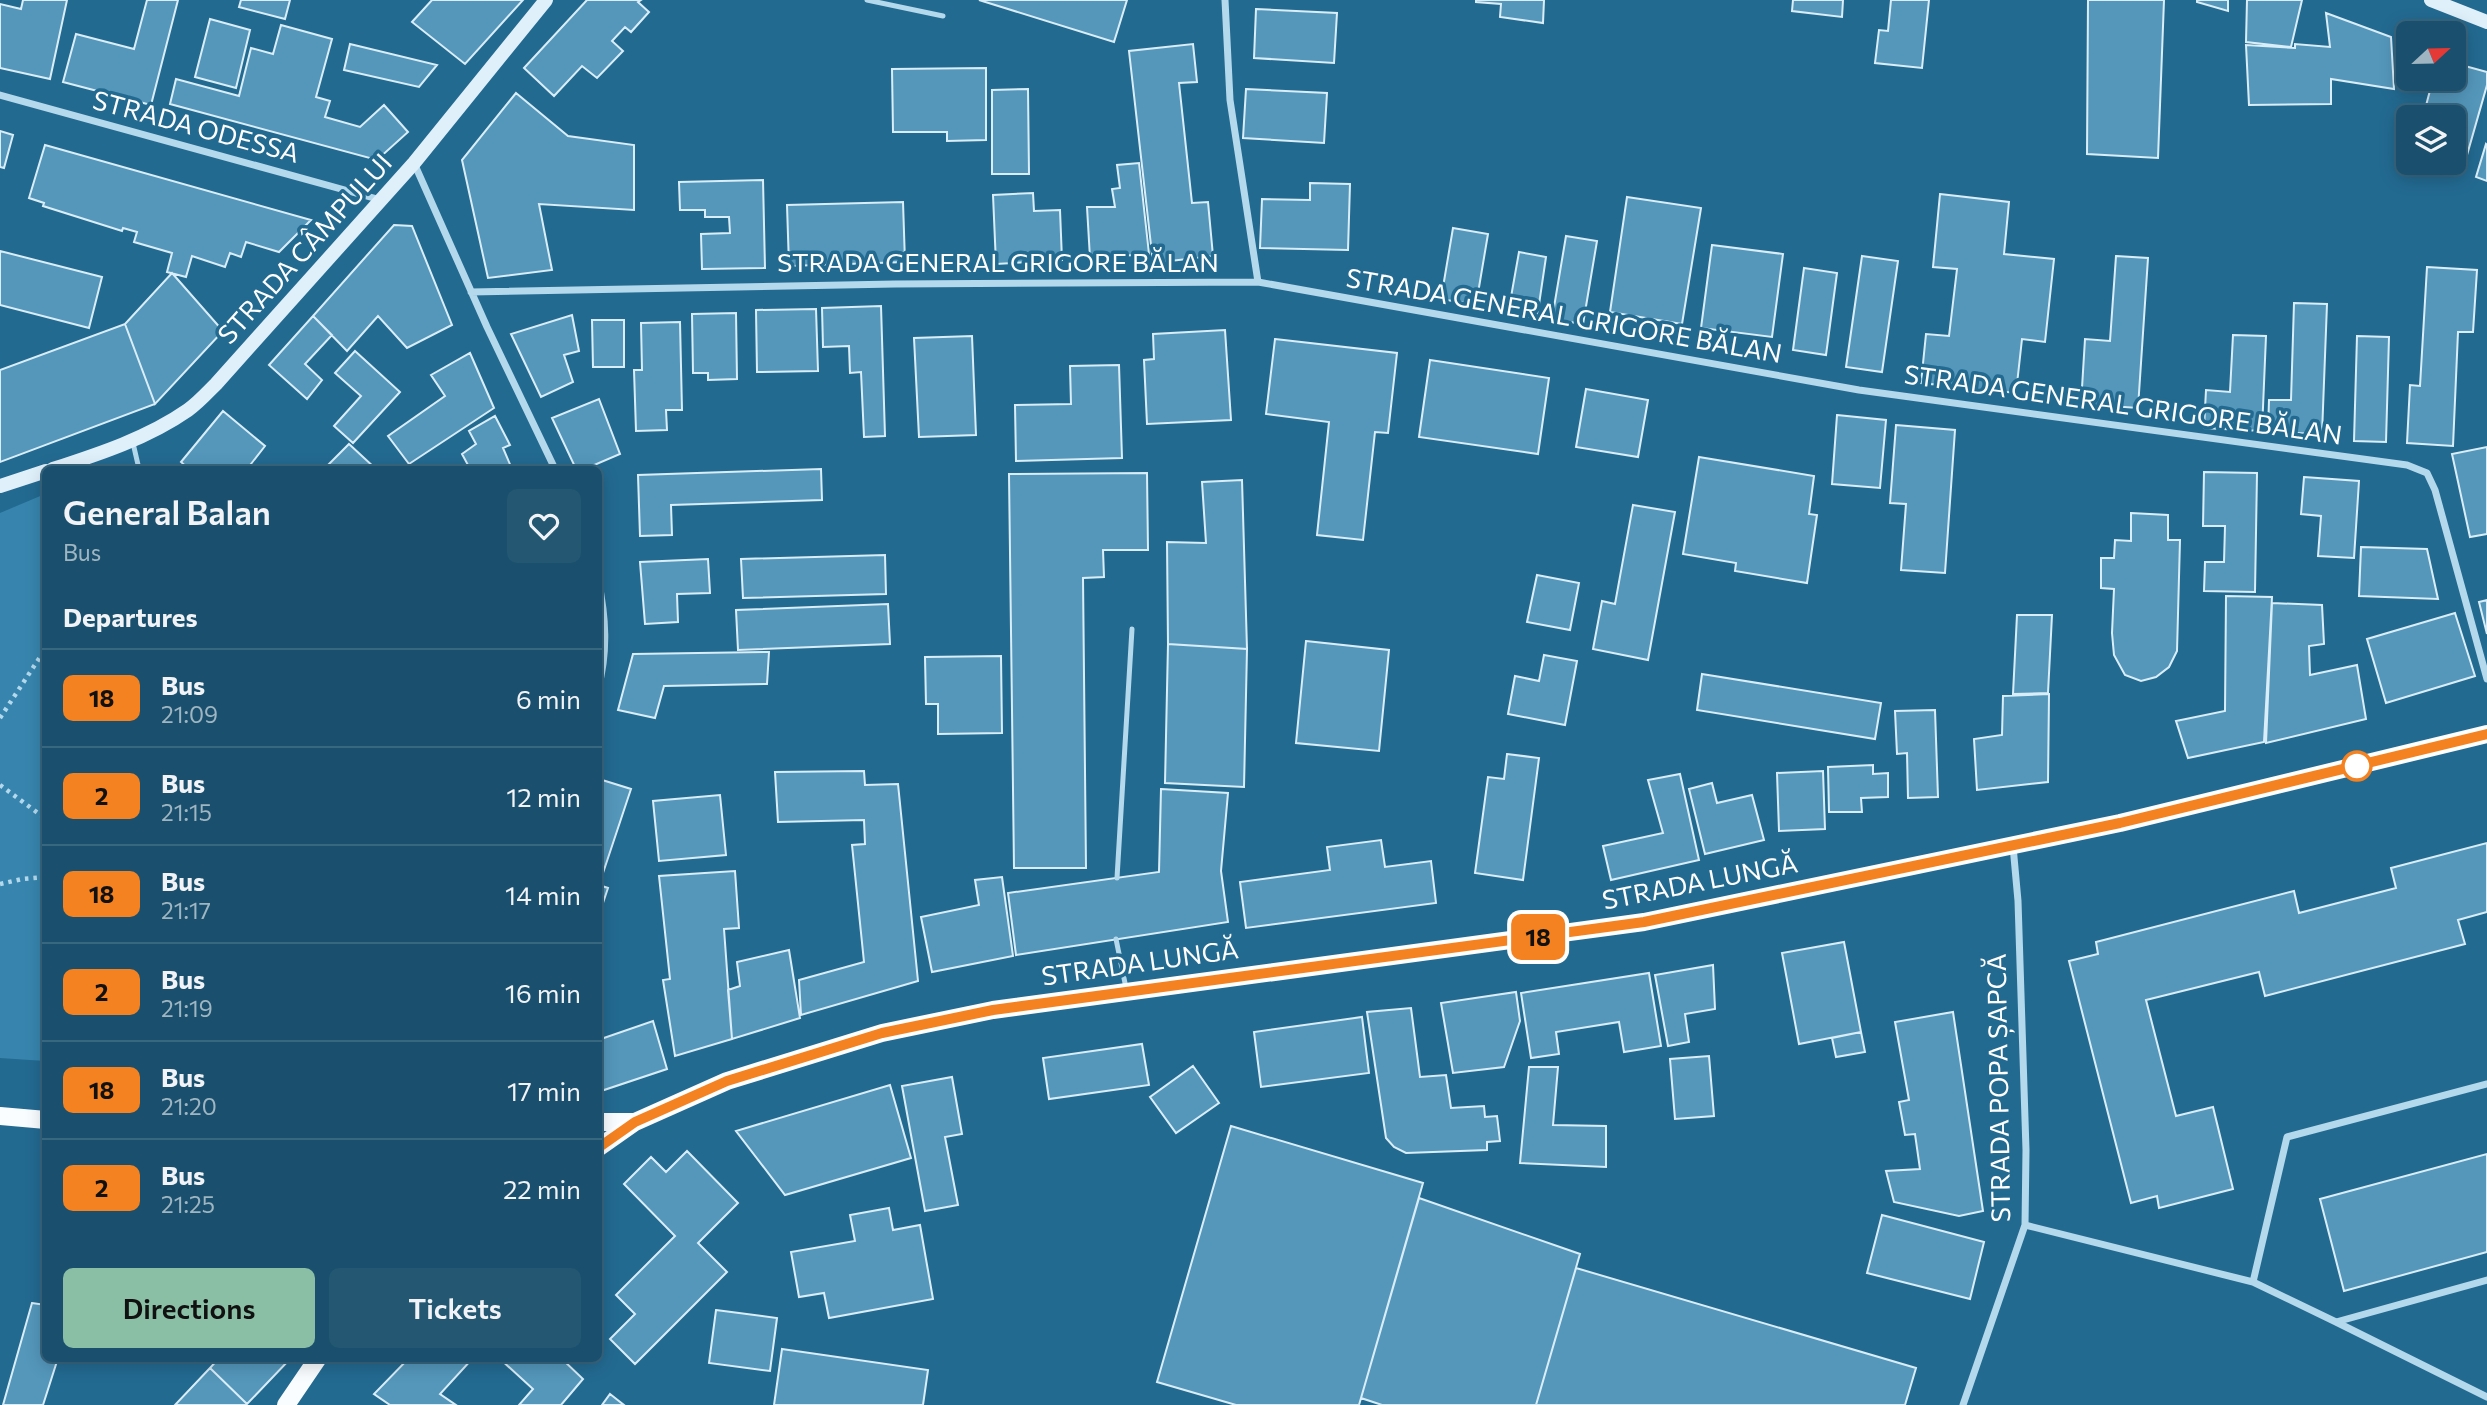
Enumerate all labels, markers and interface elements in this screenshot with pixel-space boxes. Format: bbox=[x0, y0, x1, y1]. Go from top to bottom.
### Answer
north arrow bbox=[2396, 21, 2466, 91]
map controls bbox=[2396, 21, 2466, 175]
street label: STRADA ODESSA bbox=[90, 83, 303, 168]
button: layers bbox=[2396, 105, 2466, 175]
street label: STRADA CÂMPULUI bbox=[210, 147, 397, 349]
street label: STRADA GENERAL GRIGORE BĂLAN bbox=[777, 246, 1219, 277]
street label: STRADA GENERAL GRIGORE BĂLAN bbox=[1344, 261, 1785, 368]
street label: STRADA GENERAL GRIGORE BĂLAN bbox=[1902, 357, 2344, 450]
button: heart bbox=[507, 489, 581, 563]
text: General Balan bbox=[63, 491, 271, 532]
text: Bus bbox=[63, 538, 101, 566]
text: Departures bbox=[63, 601, 198, 632]
text: Bus bbox=[161, 669, 205, 700]
text: 18 bbox=[89, 683, 114, 712]
text: 6 min bbox=[516, 683, 581, 714]
text: 21:09 bbox=[161, 700, 218, 728]
unlabelled marker bbox=[2342, 751, 2372, 781]
text: Bus bbox=[161, 767, 205, 798]
text: 2 bbox=[95, 781, 108, 810]
text: 12 min bbox=[506, 781, 581, 812]
text: 21:15 bbox=[161, 798, 212, 826]
street label: STRADA LUNGĂ bbox=[1599, 846, 1800, 915]
text: Bus bbox=[161, 865, 205, 896]
text: 18 bbox=[89, 879, 114, 908]
text: 14 min bbox=[505, 879, 581, 910]
text: 21:17 bbox=[161, 896, 211, 924]
line badge: 18 bbox=[1506, 914, 1570, 960]
text: 18 bbox=[1525, 922, 1551, 951]
street label: STRADA LUNGĂ bbox=[1039, 932, 1240, 991]
street label: STRADA POPA ȘAPCĂ bbox=[1980, 953, 2017, 1223]
text: Bus bbox=[161, 963, 205, 994]
text: 2 bbox=[95, 977, 108, 1006]
text: 16 min bbox=[505, 977, 581, 1008]
text: 21:19 bbox=[161, 994, 213, 1022]
text: Bus bbox=[161, 1061, 205, 1092]
text: 18 bbox=[89, 1075, 114, 1104]
text: 17 min bbox=[507, 1075, 581, 1106]
text: 21:20 bbox=[161, 1092, 217, 1120]
text: Bus bbox=[161, 1159, 205, 1190]
text: 2 bbox=[95, 1173, 108, 1202]
text: 22 min bbox=[503, 1173, 581, 1204]
text: 21:25 bbox=[161, 1190, 215, 1218]
button: Directions bbox=[63, 1268, 315, 1348]
button: Tickets bbox=[329, 1268, 581, 1348]

